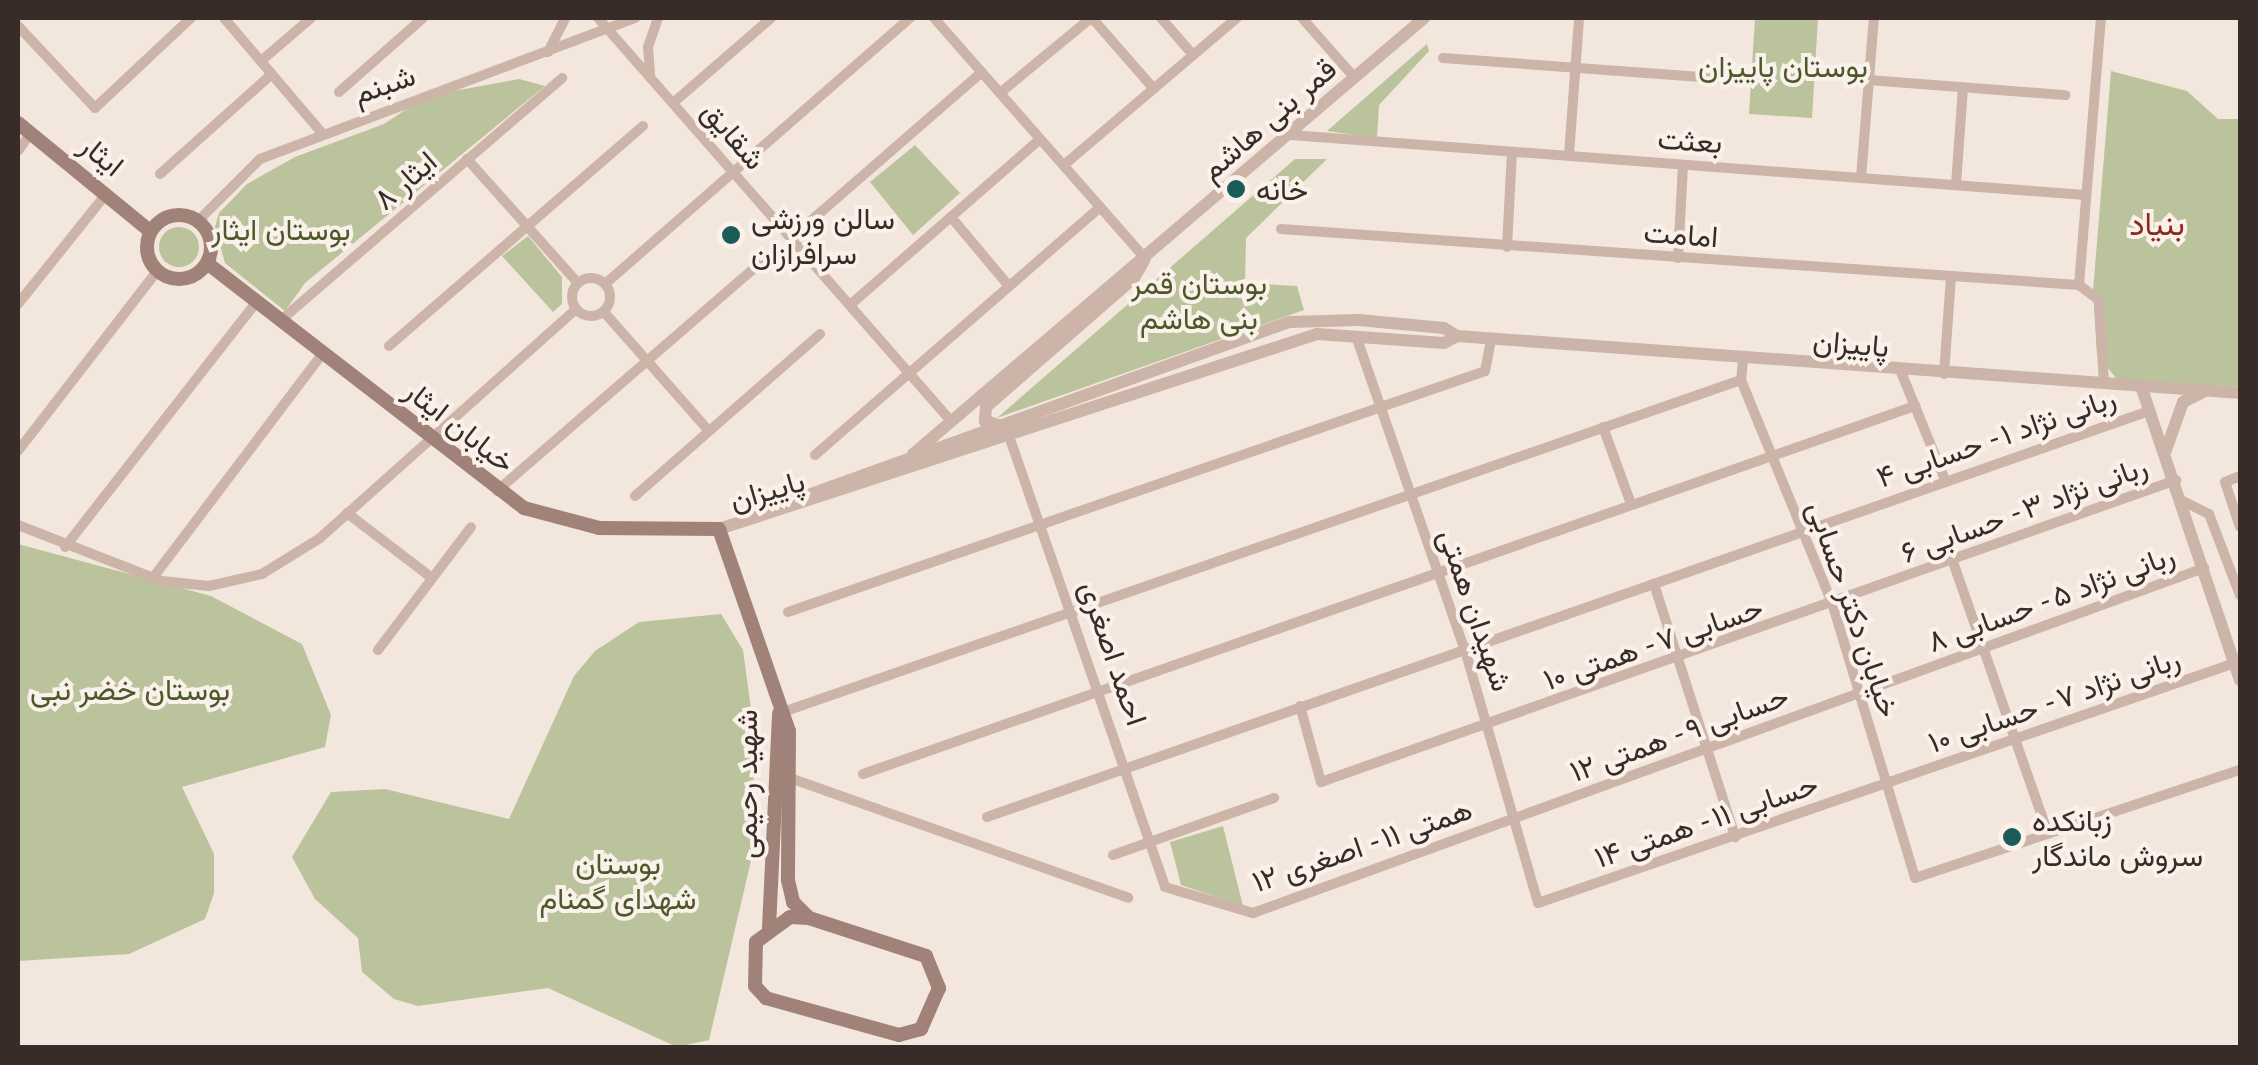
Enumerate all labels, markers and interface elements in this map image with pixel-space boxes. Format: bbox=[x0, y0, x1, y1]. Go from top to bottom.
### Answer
park label: بوستان پاییزان bbox=[1698, 48, 1868, 84]
street label: قمر بنی هاشم bbox=[1193, 50, 1343, 188]
street label: شبنم bbox=[348, 57, 420, 111]
street label: شقایق bbox=[695, 93, 773, 177]
street label: بعثت bbox=[1657, 120, 1723, 160]
street label: ایثار bbox=[73, 127, 131, 183]
street label: ایثار ۸ bbox=[366, 143, 444, 217]
place label: خانه bbox=[1256, 171, 1308, 207]
marker: خانه bbox=[1225, 178, 1247, 200]
place label: سالن ورزشی سرافرازان bbox=[751, 200, 895, 270]
district label: بنیاد bbox=[2129, 204, 2185, 242]
park label: بوستان ایثار bbox=[211, 211, 351, 247]
street label: امامت bbox=[1642, 213, 1720, 255]
marker: سالن ورزشی سرافرازان bbox=[720, 224, 742, 246]
park label: بوستان قمر بنی هاشم bbox=[1131, 265, 1267, 336]
street label: پاییزان bbox=[1811, 322, 1891, 364]
street label: خیابان ایثار bbox=[398, 372, 522, 480]
street label: ربانی نژاد ۱ - حسابی ۴ bbox=[1869, 378, 2123, 496]
street label: ربانی نژاد ۳ - حسابی ۶ bbox=[1894, 447, 2154, 571]
street label: پاییزان bbox=[725, 462, 809, 518]
street label: خیابان دکتر حسابی bbox=[1800, 496, 1908, 722]
street label: شهیدان همتی bbox=[1431, 524, 1521, 696]
street label: ربانی نژاد ۵ - حسابی ۸ bbox=[1920, 536, 2182, 660]
street label: احمد اصغری bbox=[1073, 576, 1155, 730]
street label: حسابی ۷ - همتی ۱۰ bbox=[1536, 588, 1770, 698]
street label: ربانی نژاد ۷ - حسابی ۱۰ bbox=[1921, 639, 2187, 761]
park label: بوستان خضر نبی bbox=[30, 671, 230, 707]
street label: حسابی ۹ - همتی ۱۲ bbox=[1563, 676, 1795, 790]
street label: شهید رحیمی bbox=[728, 709, 764, 859]
street label: حسابی ۱۱ - همتی ۱۴ bbox=[1587, 764, 1825, 876]
street label: همتی ۱۱ - اصغری ۱۲ bbox=[1245, 790, 1479, 900]
place label: زبانکده سروش ماندگار bbox=[2032, 802, 2203, 872]
marker: زبانکده سروش ماندگار bbox=[2001, 826, 2023, 848]
park label: بوستان شهدای گمنام bbox=[540, 845, 696, 916]

